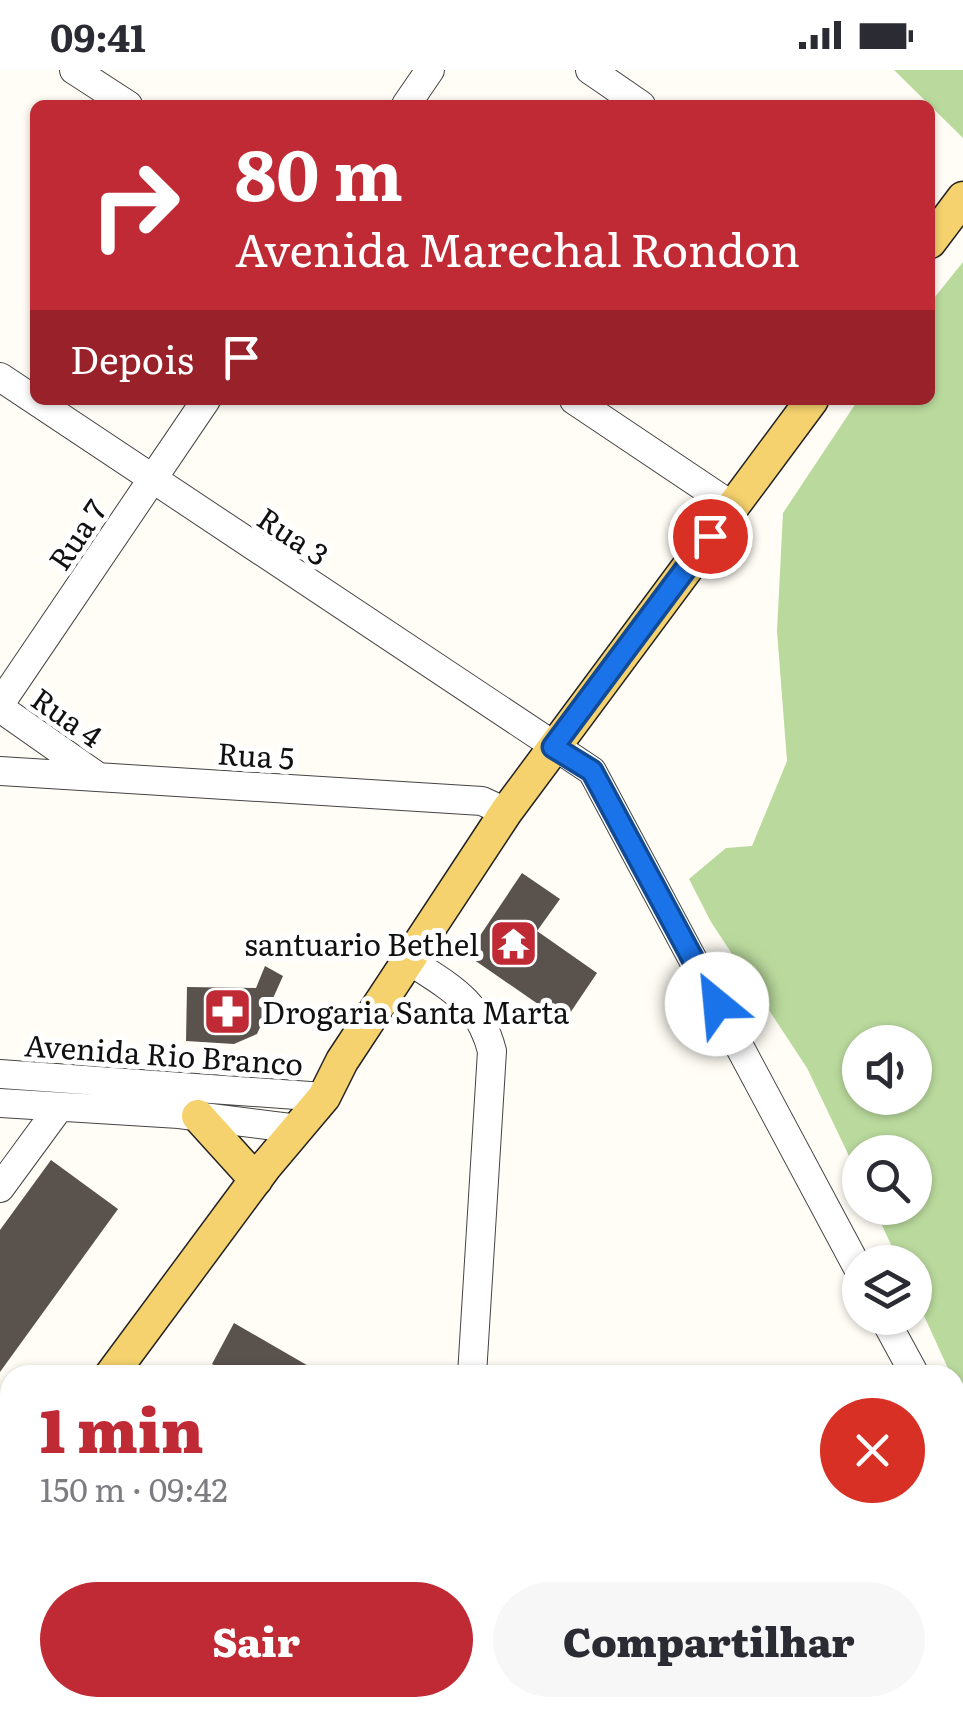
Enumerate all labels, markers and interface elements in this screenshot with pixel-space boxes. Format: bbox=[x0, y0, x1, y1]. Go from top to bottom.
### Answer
text: 09:41 bbox=[50, 7, 146, 64]
text: 80 m bbox=[235, 119, 403, 223]
icon: right bbox=[70, 140, 200, 270]
text: Avenida Marechal Rondon bbox=[235, 214, 800, 281]
text: Depois bbox=[70, 329, 194, 386]
icon: arrive bbox=[214, 330, 269, 385]
street label: Rua 7 bbox=[36, 490, 116, 578]
pin bbox=[668, 494, 753, 579]
street label: Rua 3 bbox=[249, 495, 339, 575]
icon: arrive bbox=[683, 509, 738, 564]
street label: Rua 4 bbox=[23, 676, 113, 756]
street label: Rua 5 bbox=[216, 729, 296, 779]
temple icon: santuario Bethel bbox=[488, 917, 540, 969]
place label: santuario Bethel bbox=[244, 921, 479, 965]
position arrow bbox=[665, 952, 769, 1056]
pharmacy icon: Drogaria Santa Marta bbox=[201, 985, 253, 1037]
place label: Drogaria Santa Marta bbox=[262, 989, 570, 1033]
street label: Avenida Rio Branco bbox=[23, 1021, 305, 1085]
map controls bbox=[842, 1025, 932, 1335]
button: sound bbox=[842, 1025, 932, 1115]
button: search bbox=[842, 1135, 932, 1225]
button: layers bbox=[842, 1245, 932, 1335]
text: 1 min bbox=[40, 1382, 204, 1471]
button: close bbox=[820, 1398, 925, 1503]
text: 150 m · 09:42 bbox=[40, 1464, 228, 1512]
button: Sair bbox=[40, 1582, 473, 1697]
button: Compartilhar bbox=[493, 1582, 925, 1697]

